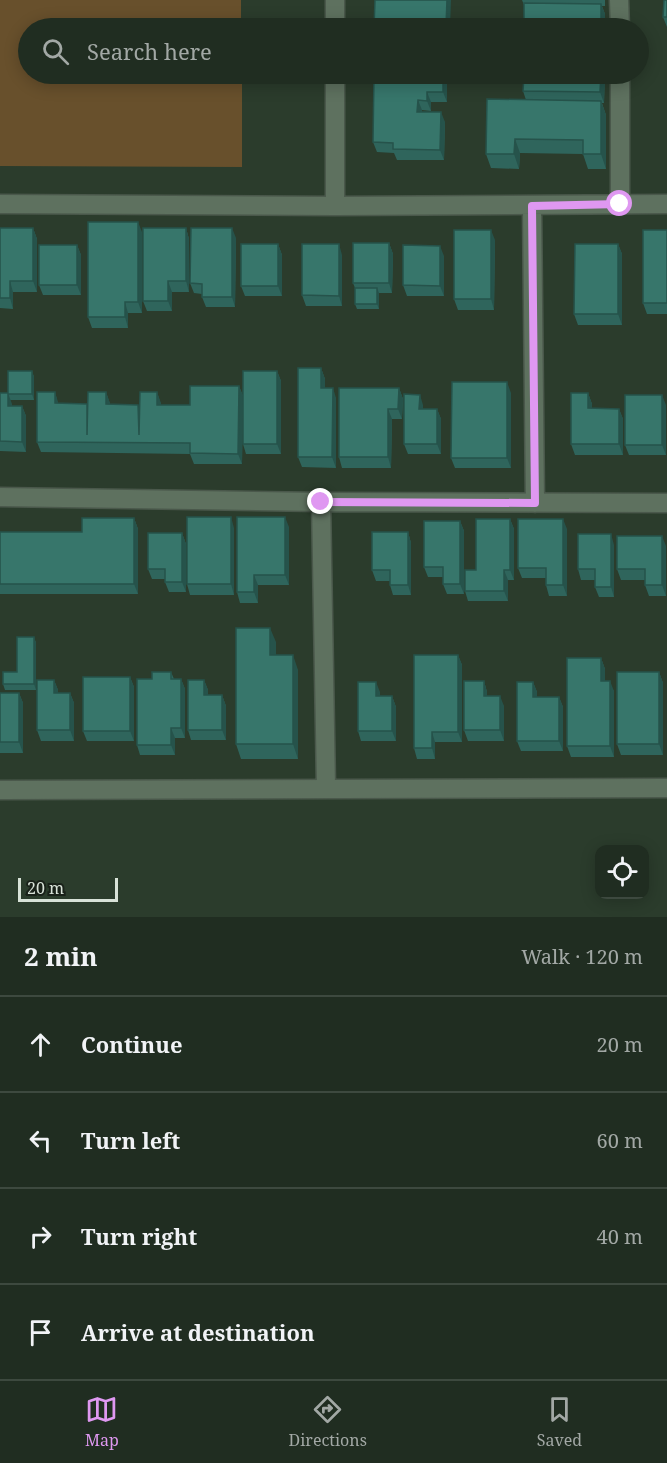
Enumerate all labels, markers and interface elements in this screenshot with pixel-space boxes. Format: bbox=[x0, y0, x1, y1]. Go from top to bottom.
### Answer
search box bbox=[18, 18, 649, 84]
icon: search bbox=[39, 35, 72, 68]
text: Search here bbox=[87, 36, 212, 66]
route start bbox=[606, 190, 632, 216]
route end bbox=[307, 488, 333, 514]
map controls bbox=[595, 845, 649, 899]
button: locate bbox=[595, 845, 649, 899]
scale bar bbox=[18, 875, 118, 902]
text: 20 m bbox=[27, 877, 64, 899]
text: 2 min bbox=[24, 938, 98, 974]
text: Walk · 120 m bbox=[521, 943, 643, 970]
icon: ahead bbox=[24, 1028, 57, 1061]
text: Continue bbox=[81, 1029, 183, 1059]
text: 20 m bbox=[597, 1031, 643, 1058]
icon: left bbox=[24, 1124, 57, 1157]
text: Turn left bbox=[81, 1125, 180, 1155]
text: 60 m bbox=[597, 1127, 643, 1154]
icon: right bbox=[24, 1220, 57, 1253]
text: Turn right bbox=[81, 1221, 197, 1251]
text: 40 m bbox=[597, 1223, 643, 1250]
icon: arrive bbox=[24, 1316, 57, 1349]
text: Arrive at destination bbox=[81, 1317, 315, 1347]
tab: Map bbox=[85, 1393, 119, 1451]
tab: Directions bbox=[289, 1393, 367, 1451]
tab: Saved bbox=[537, 1393, 582, 1451]

